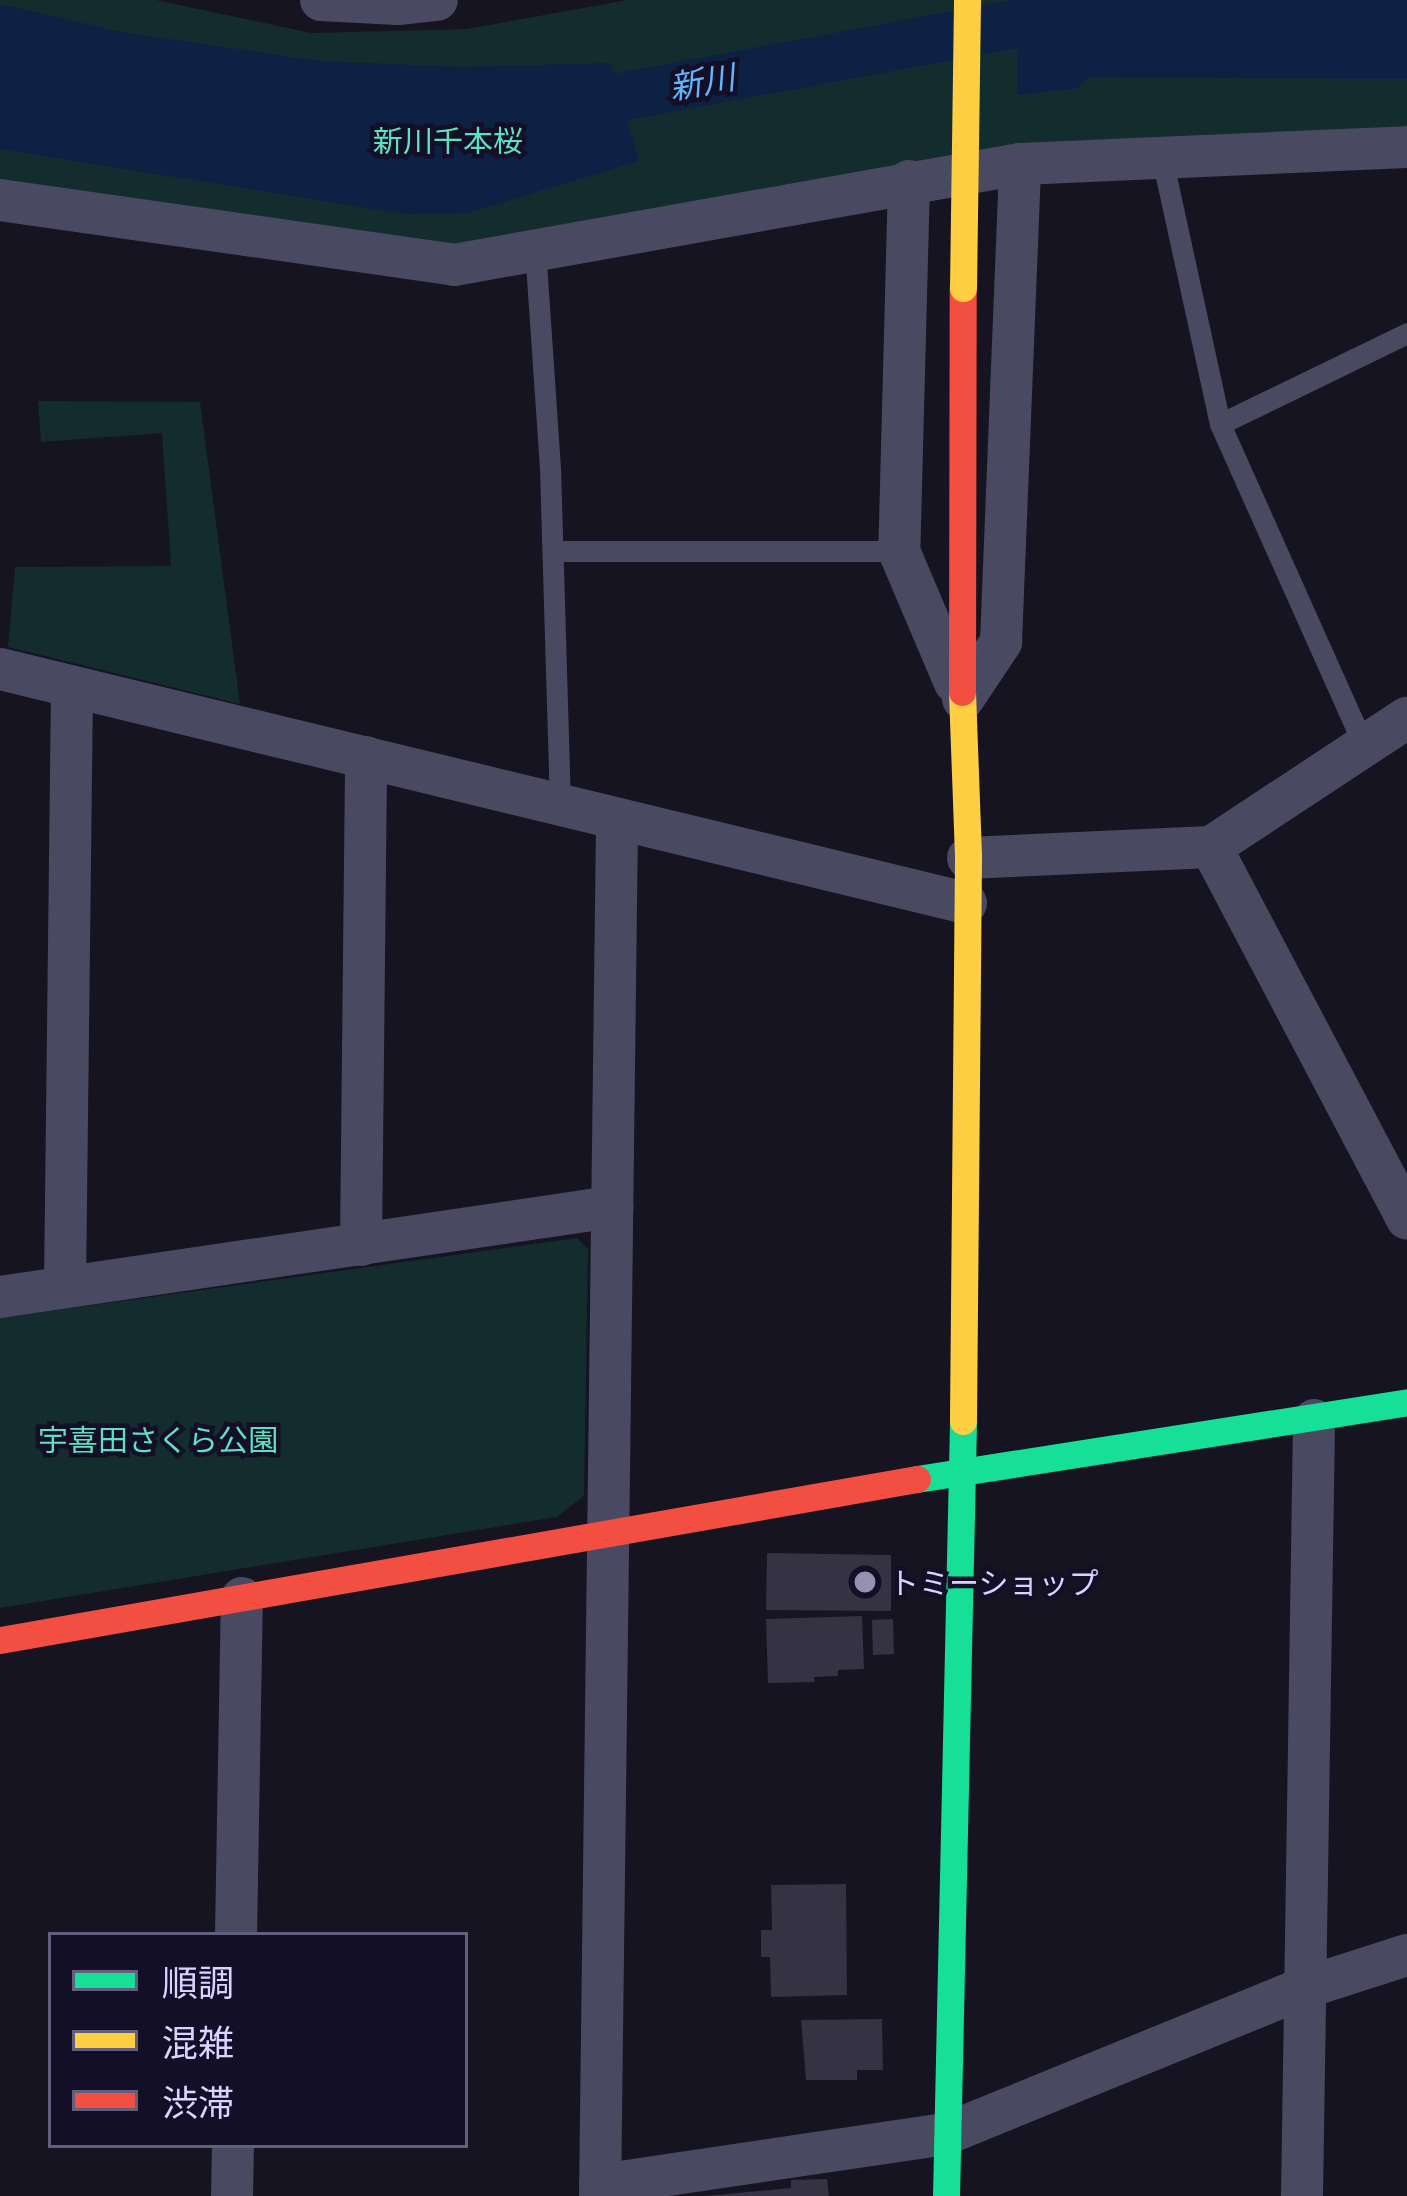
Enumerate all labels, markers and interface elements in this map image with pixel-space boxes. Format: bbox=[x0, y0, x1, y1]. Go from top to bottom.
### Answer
water label: 新川 bbox=[666, 57, 738, 107]
park label: 新川千本桜 bbox=[373, 122, 523, 158]
park label: 宇喜田さくら公園 bbox=[38, 1421, 278, 1457]
place label: トミーショップ bbox=[889, 1564, 1099, 1600]
marker: トミーショップ bbox=[852, 1569, 878, 1595]
legend bbox=[48, 1932, 468, 2148]
text: 順調 bbox=[162, 1960, 234, 2004]
text: 混雑 bbox=[162, 2020, 234, 2064]
text: 渋滞 bbox=[162, 2080, 234, 2124]

